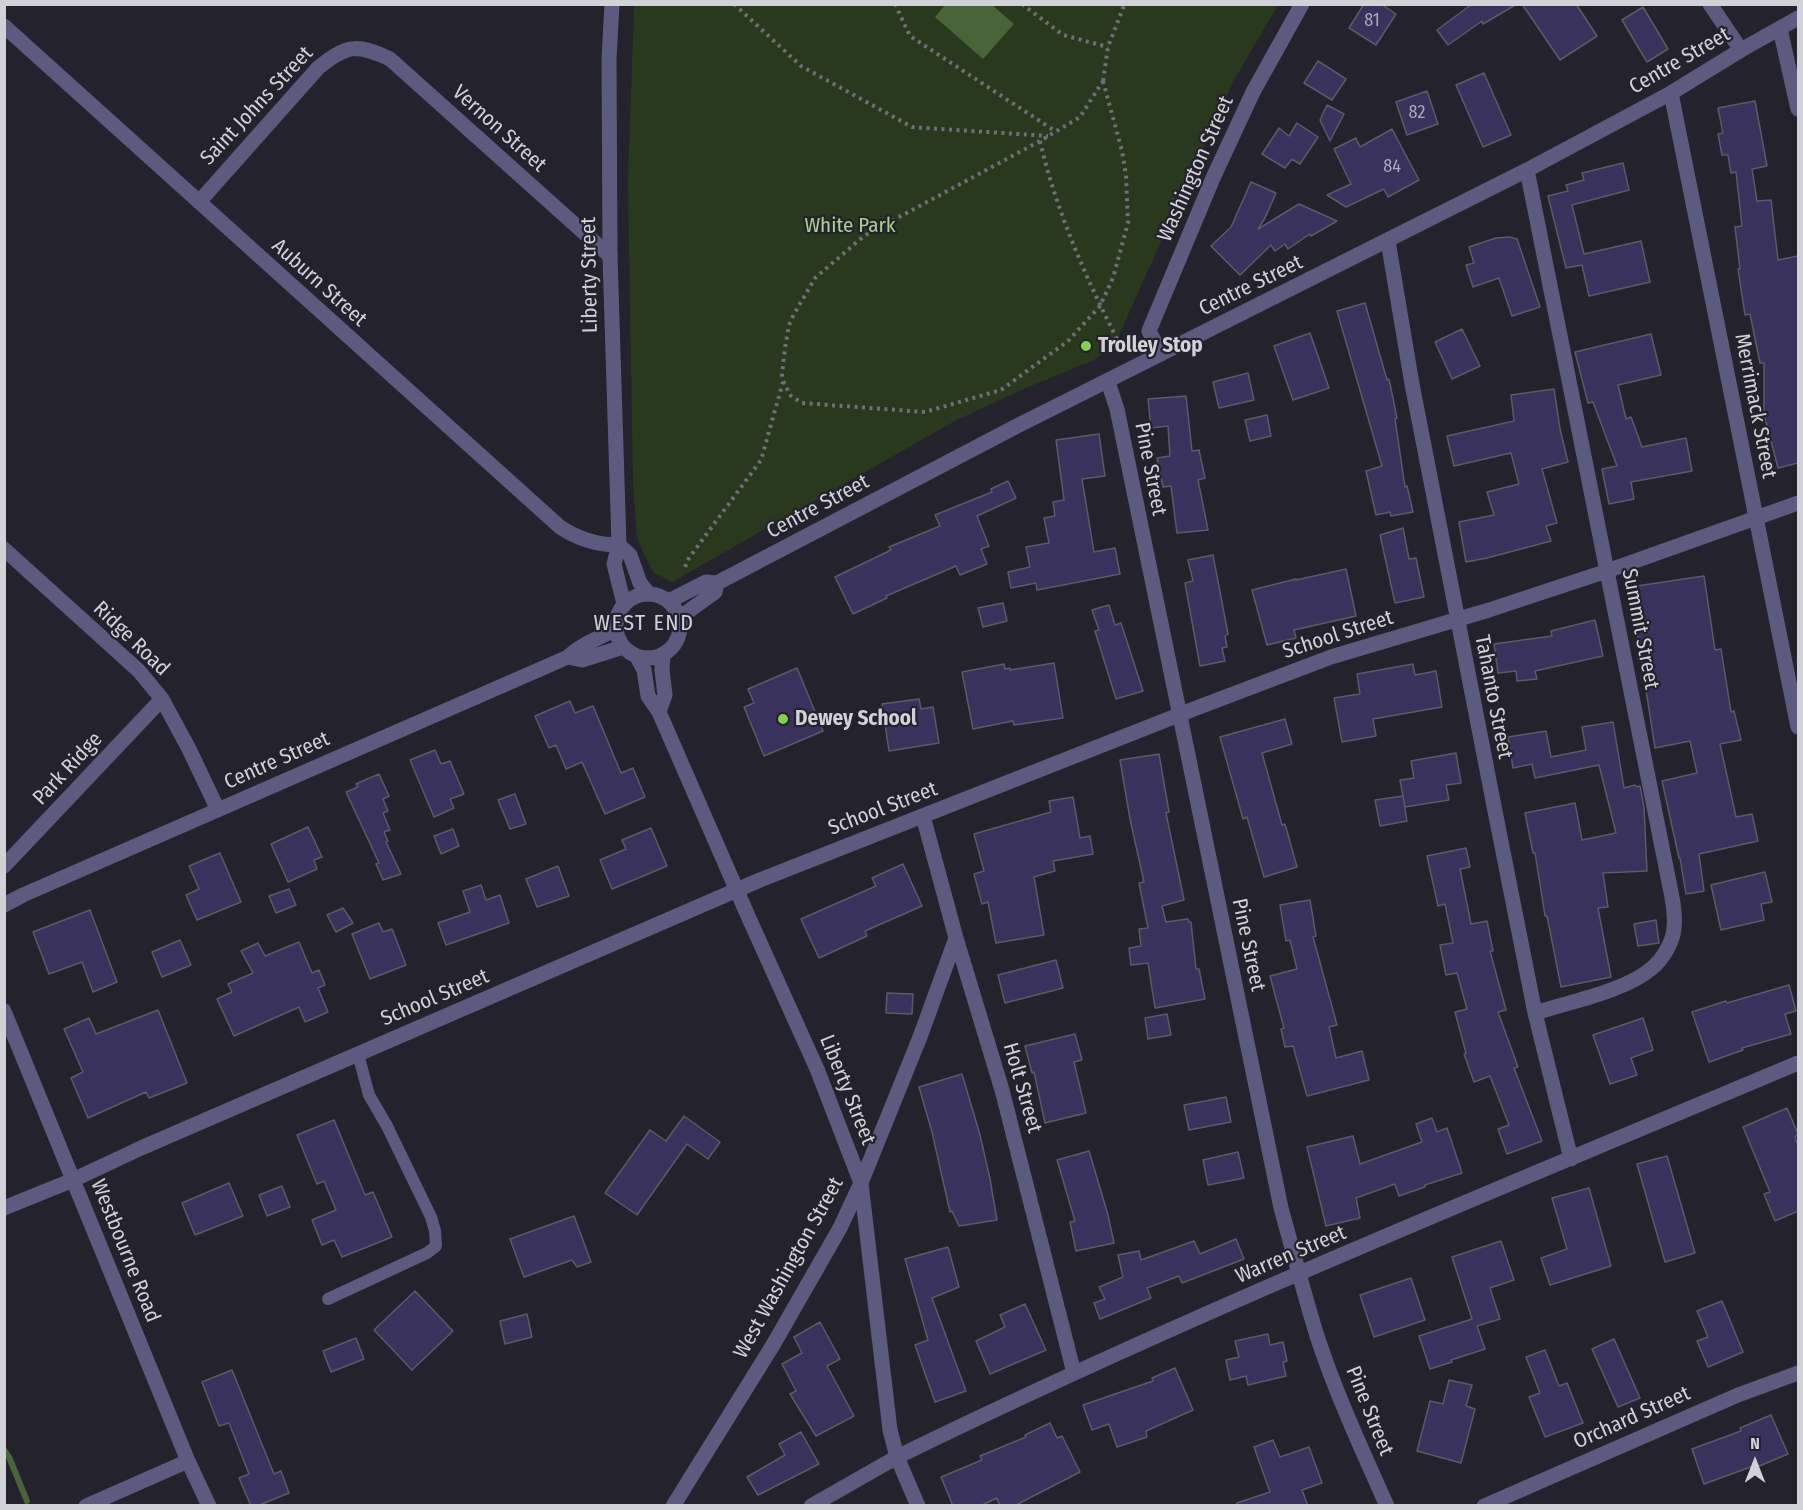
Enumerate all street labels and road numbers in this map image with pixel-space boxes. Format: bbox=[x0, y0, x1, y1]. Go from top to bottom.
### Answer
street label: Centre Street bbox=[1625, 22, 1735, 100]
street label: Saint Johns Street bbox=[196, 41, 318, 171]
street label: Vernon Street bbox=[447, 80, 551, 178]
street label: Washington Street bbox=[1153, 92, 1239, 246]
street label: Liberty Street bbox=[576, 217, 604, 333]
street label: Auburn Street bbox=[266, 234, 372, 332]
street label: Centre Street bbox=[1195, 250, 1307, 322]
street label: Merrimack Street bbox=[1729, 331, 1781, 481]
street label: Pine Street bbox=[1129, 420, 1171, 518]
street label: Centre Street bbox=[763, 470, 873, 544]
street label: Summit Street bbox=[1616, 567, 1664, 691]
street label: Ridge Road bbox=[88, 596, 174, 682]
street label: School Street bbox=[1280, 605, 1396, 665]
street label: Tahanto Street bbox=[1469, 633, 1517, 761]
street label: Park Ridge bbox=[28, 727, 108, 811]
street label: Centre Street bbox=[221, 727, 333, 795]
street label: School Street bbox=[825, 777, 941, 841]
street label: Pine Street bbox=[1226, 896, 1270, 994]
street label: School Street bbox=[377, 964, 493, 1032]
street label: Liberty Street bbox=[814, 1031, 880, 1149]
street label: Holt Street bbox=[997, 1040, 1047, 1136]
street label: West Washington Street bbox=[729, 1173, 849, 1363]
street label: Westbourne Road bbox=[85, 1176, 165, 1326]
street label: Warren Street bbox=[1232, 1220, 1350, 1290]
street label: Pine Street bbox=[1340, 1363, 1398, 1459]
street label: Orchard Street bbox=[1570, 1381, 1694, 1455]

